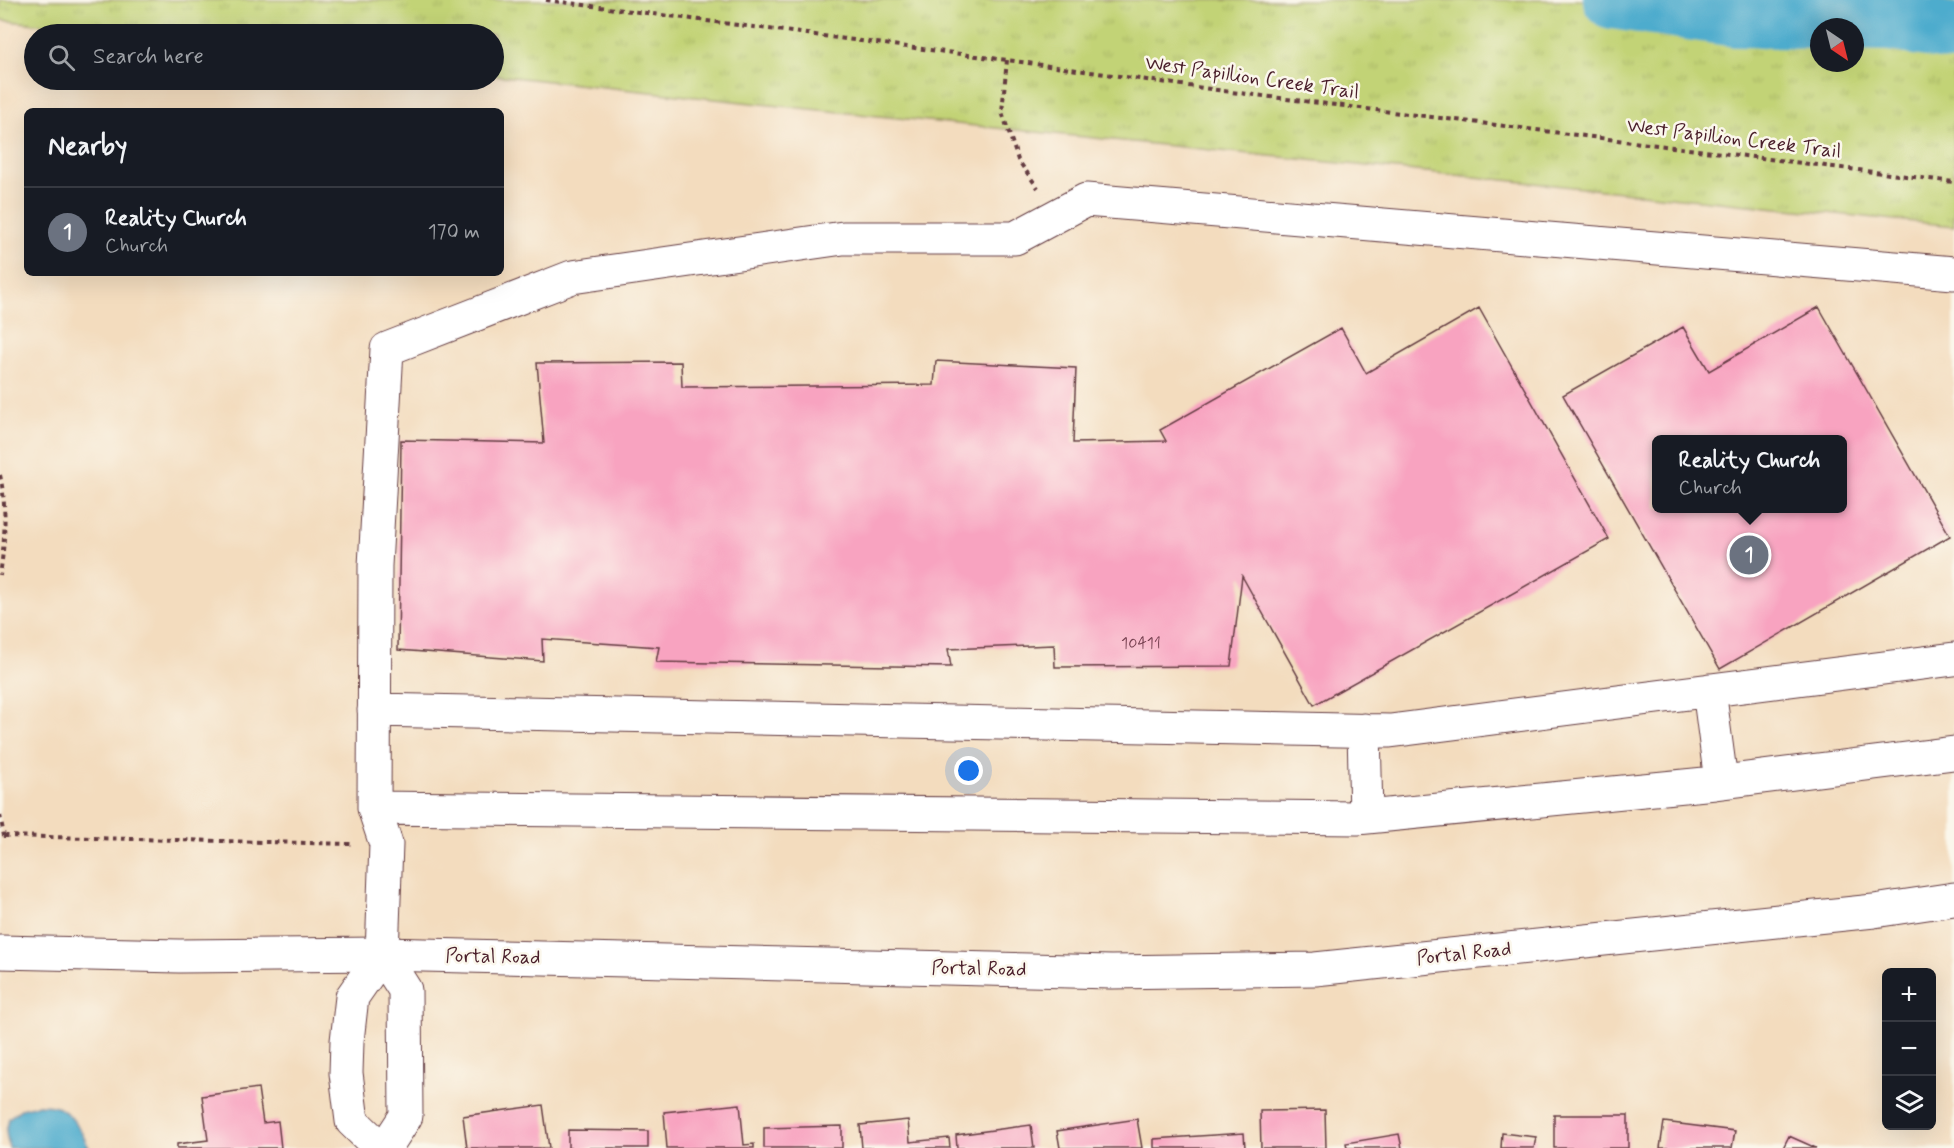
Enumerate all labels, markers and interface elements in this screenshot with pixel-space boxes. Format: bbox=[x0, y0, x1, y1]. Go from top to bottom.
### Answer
north arrow bbox=[1810, 18, 1864, 72]
search box bbox=[24, 24, 504, 90]
icon: search bbox=[45, 41, 78, 74]
text: Search here bbox=[93, 43, 204, 71]
street label: West Papillion Creek Trail bbox=[1143, 50, 1361, 106]
street label: West Papillion Creek Trail bbox=[1625, 112, 1843, 166]
text: Nearby bbox=[48, 130, 127, 164]
text: Reality Church bbox=[105, 205, 247, 233]
text: 1 bbox=[63, 219, 72, 246]
text: 170 m bbox=[428, 219, 480, 246]
text: Church bbox=[105, 233, 168, 260]
popup bbox=[1652, 435, 1847, 513]
text: Reality Church bbox=[1679, 447, 1820, 475]
text: Church bbox=[1679, 475, 1742, 502]
pin: 1 bbox=[1730, 532, 1768, 578]
house number: 10411 bbox=[1121, 633, 1161, 654]
your location bbox=[954, 756, 983, 785]
street label: Portal Road bbox=[1415, 936, 1513, 972]
street label: Portal Road bbox=[445, 943, 541, 971]
street label: Portal Road bbox=[931, 955, 1027, 983]
map controls bbox=[1882, 968, 1936, 1130]
button: + bbox=[1882, 968, 1936, 1022]
button: − bbox=[1882, 1022, 1936, 1076]
button: layers bbox=[1882, 1076, 1936, 1130]

